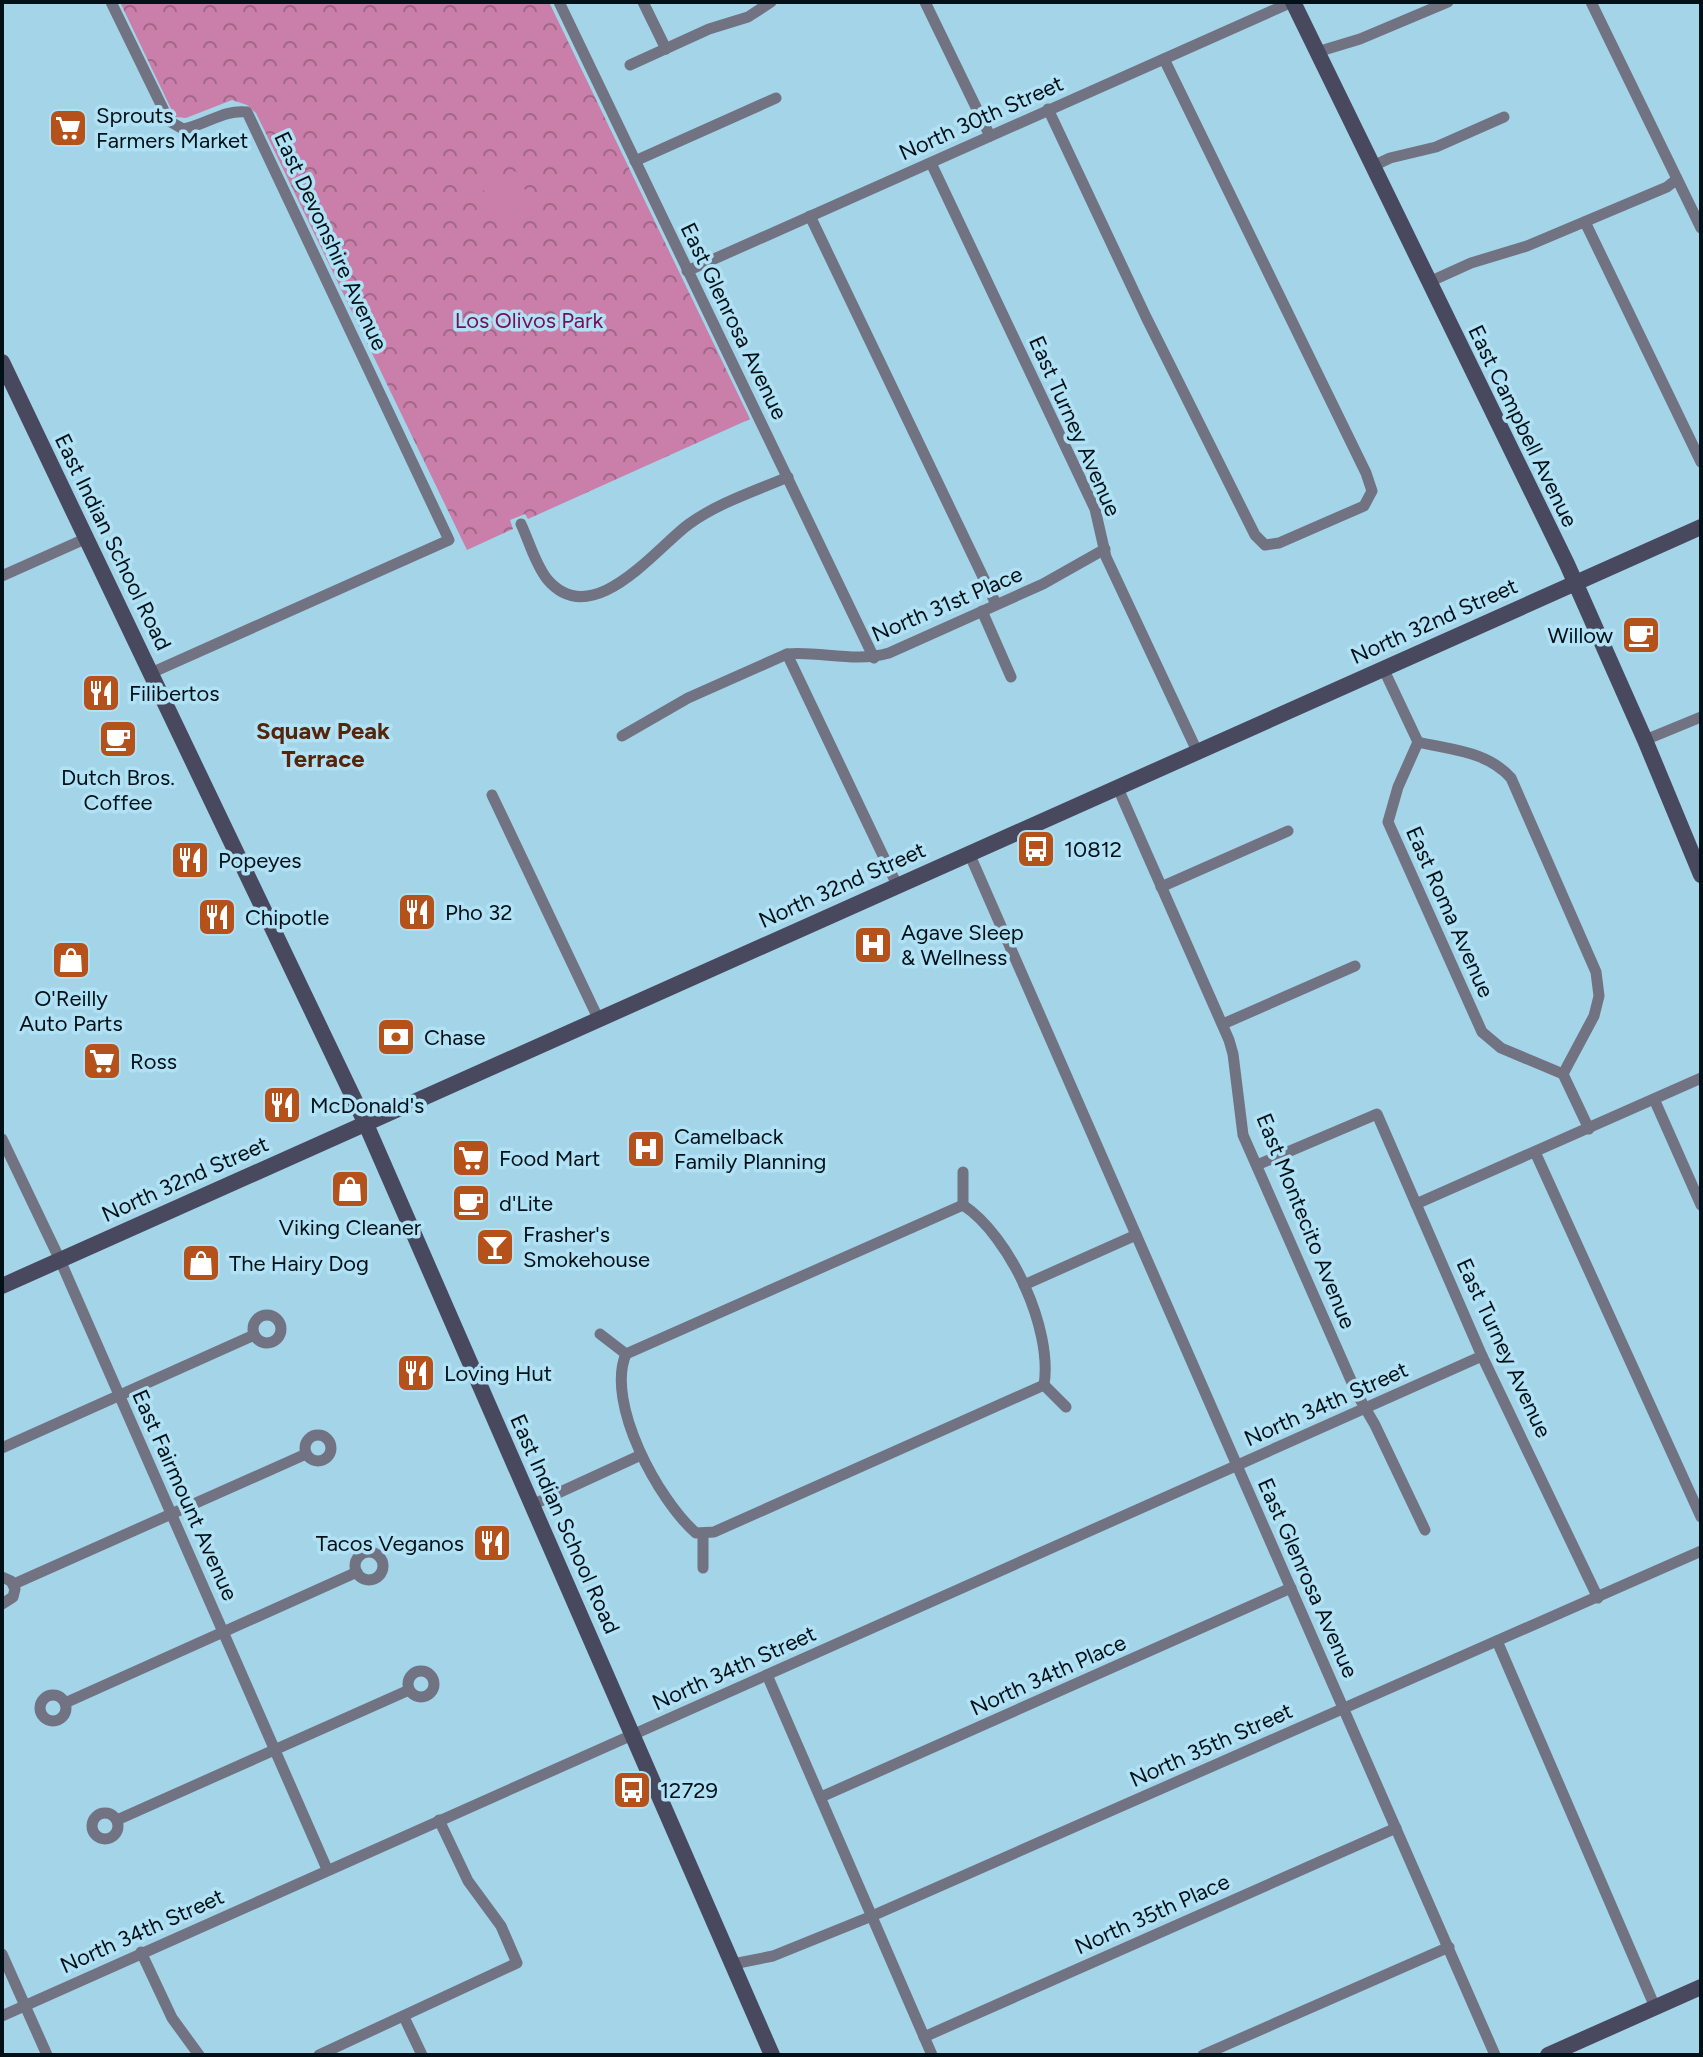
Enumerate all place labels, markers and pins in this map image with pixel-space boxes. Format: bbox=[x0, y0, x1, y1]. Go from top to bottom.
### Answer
place label: Sprouts Farmers Market bbox=[96, 102, 248, 154]
supermarket icon: Sprouts Farmers Market bbox=[47, 107, 89, 149]
cafe icon: Willow bbox=[1620, 614, 1662, 656]
place label: Willow bbox=[1547, 622, 1614, 649]
restaurant icon: Filibertos bbox=[80, 672, 122, 714]
place label: Filibertos bbox=[129, 680, 220, 707]
cafe icon: Dutch Bros. Coffee bbox=[97, 718, 139, 760]
place label: Dutch Bros. Coffee bbox=[61, 764, 175, 816]
bus stop icon: 10812 bbox=[1015, 828, 1057, 870]
place label: 10812 bbox=[1064, 836, 1122, 863]
restaurant icon: Popeyes bbox=[169, 839, 211, 881]
place label: Popeyes bbox=[218, 847, 302, 874]
restaurant icon: Pho 32 bbox=[396, 891, 438, 933]
restaurant icon: Chipotle bbox=[196, 896, 238, 938]
place label: Pho 32 bbox=[445, 899, 512, 926]
place label: Chipotle bbox=[245, 904, 329, 931]
place label: Agave Sleep & Wellness bbox=[901, 919, 1024, 971]
hospital icon: Agave Sleep & Wellness bbox=[852, 924, 894, 966]
shop icon: O'Reilly Auto Parts bbox=[50, 939, 92, 981]
place label: O'Reilly Auto Parts bbox=[19, 985, 123, 1037]
bank icon: Chase bbox=[375, 1016, 417, 1058]
place label: Chase bbox=[424, 1024, 486, 1051]
supermarket icon: Ross bbox=[81, 1040, 123, 1082]
place label: Ross bbox=[130, 1048, 177, 1075]
restaurant icon: McDonald's bbox=[261, 1084, 303, 1126]
place label: McDonald's bbox=[310, 1092, 424, 1119]
place label: Camelback Family Planning bbox=[674, 1123, 826, 1175]
hospital icon: Camelback Family Planning bbox=[625, 1128, 667, 1170]
supermarket icon: Food Mart bbox=[450, 1137, 492, 1179]
place label: Food Mart bbox=[499, 1145, 600, 1172]
shop icon: Viking Cleaner bbox=[329, 1168, 371, 1210]
cafe icon: d'Lite bbox=[450, 1182, 492, 1224]
place label: d'Lite bbox=[499, 1190, 553, 1217]
place label: Viking Cleaner bbox=[279, 1214, 422, 1241]
place label: Frasher's Smokehouse bbox=[523, 1221, 650, 1273]
bar icon: Frasher's Smokehouse bbox=[474, 1226, 516, 1268]
shop icon: The Hairy Dog bbox=[180, 1242, 222, 1284]
place label: The Hairy Dog bbox=[229, 1250, 369, 1277]
restaurant icon: Loving Hut bbox=[395, 1352, 437, 1394]
place label: Loving Hut bbox=[444, 1360, 552, 1387]
restaurant icon: Tacos Veganos bbox=[471, 1522, 513, 1564]
place label: Tacos Veganos bbox=[316, 1530, 464, 1557]
bus stop icon: 12729 bbox=[611, 1769, 653, 1811]
place label: 12729 bbox=[660, 1777, 718, 1804]

